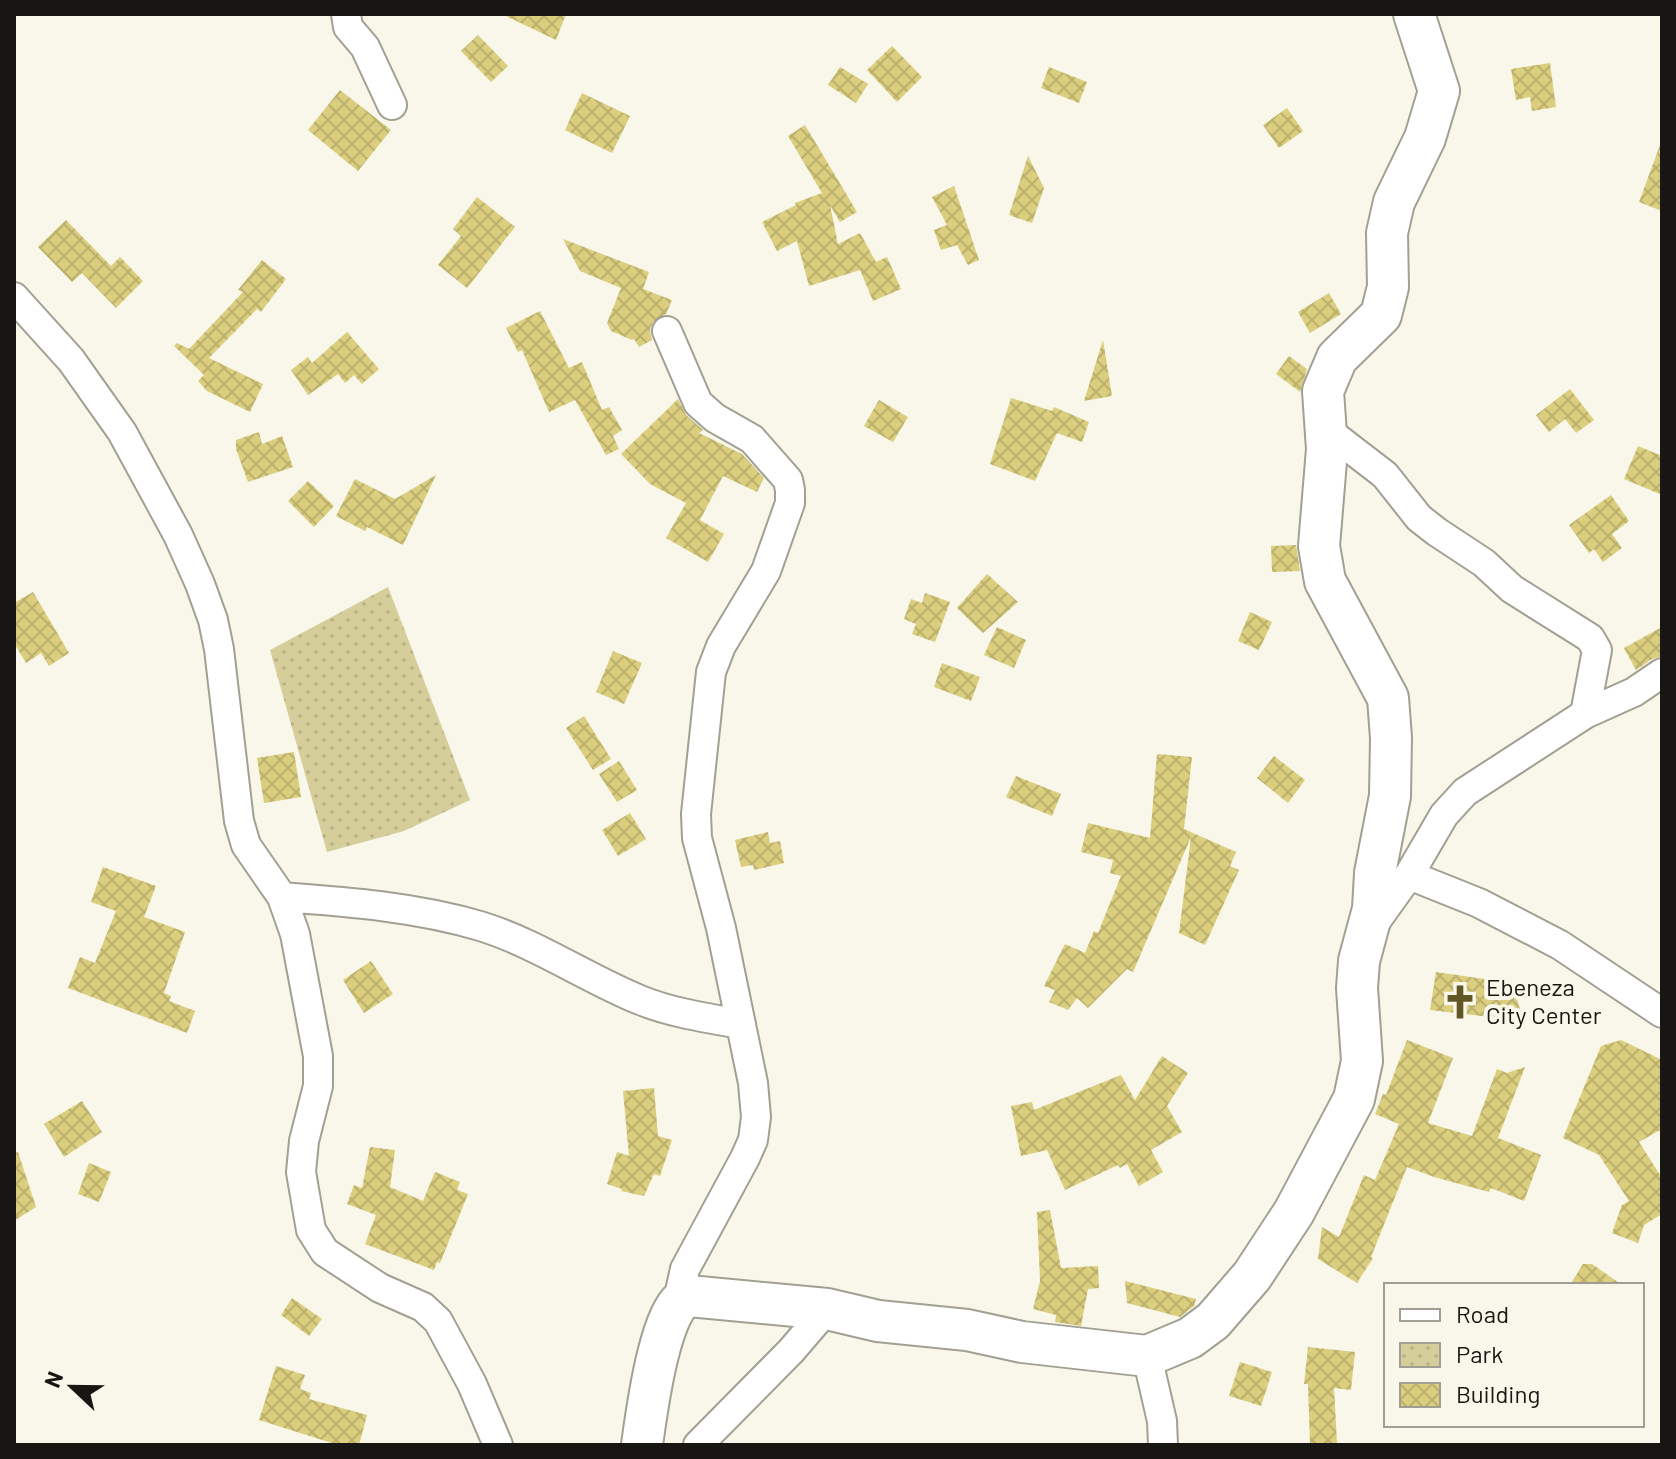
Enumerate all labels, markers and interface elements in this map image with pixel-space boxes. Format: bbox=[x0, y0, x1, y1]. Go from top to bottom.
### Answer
place label: Ebeneza City Center bbox=[1486, 972, 1602, 1029]
church icon: Ebeneza City Center bbox=[1441, 983, 1479, 1021]
legend bbox=[1384, 1283, 1644, 1427]
text: Road bbox=[1456, 1299, 1509, 1328]
text: Park bbox=[1456, 1339, 1503, 1368]
north arrow bbox=[32, 1347, 112, 1427]
text: N bbox=[38, 1367, 67, 1391]
text: Building bbox=[1456, 1379, 1540, 1408]

